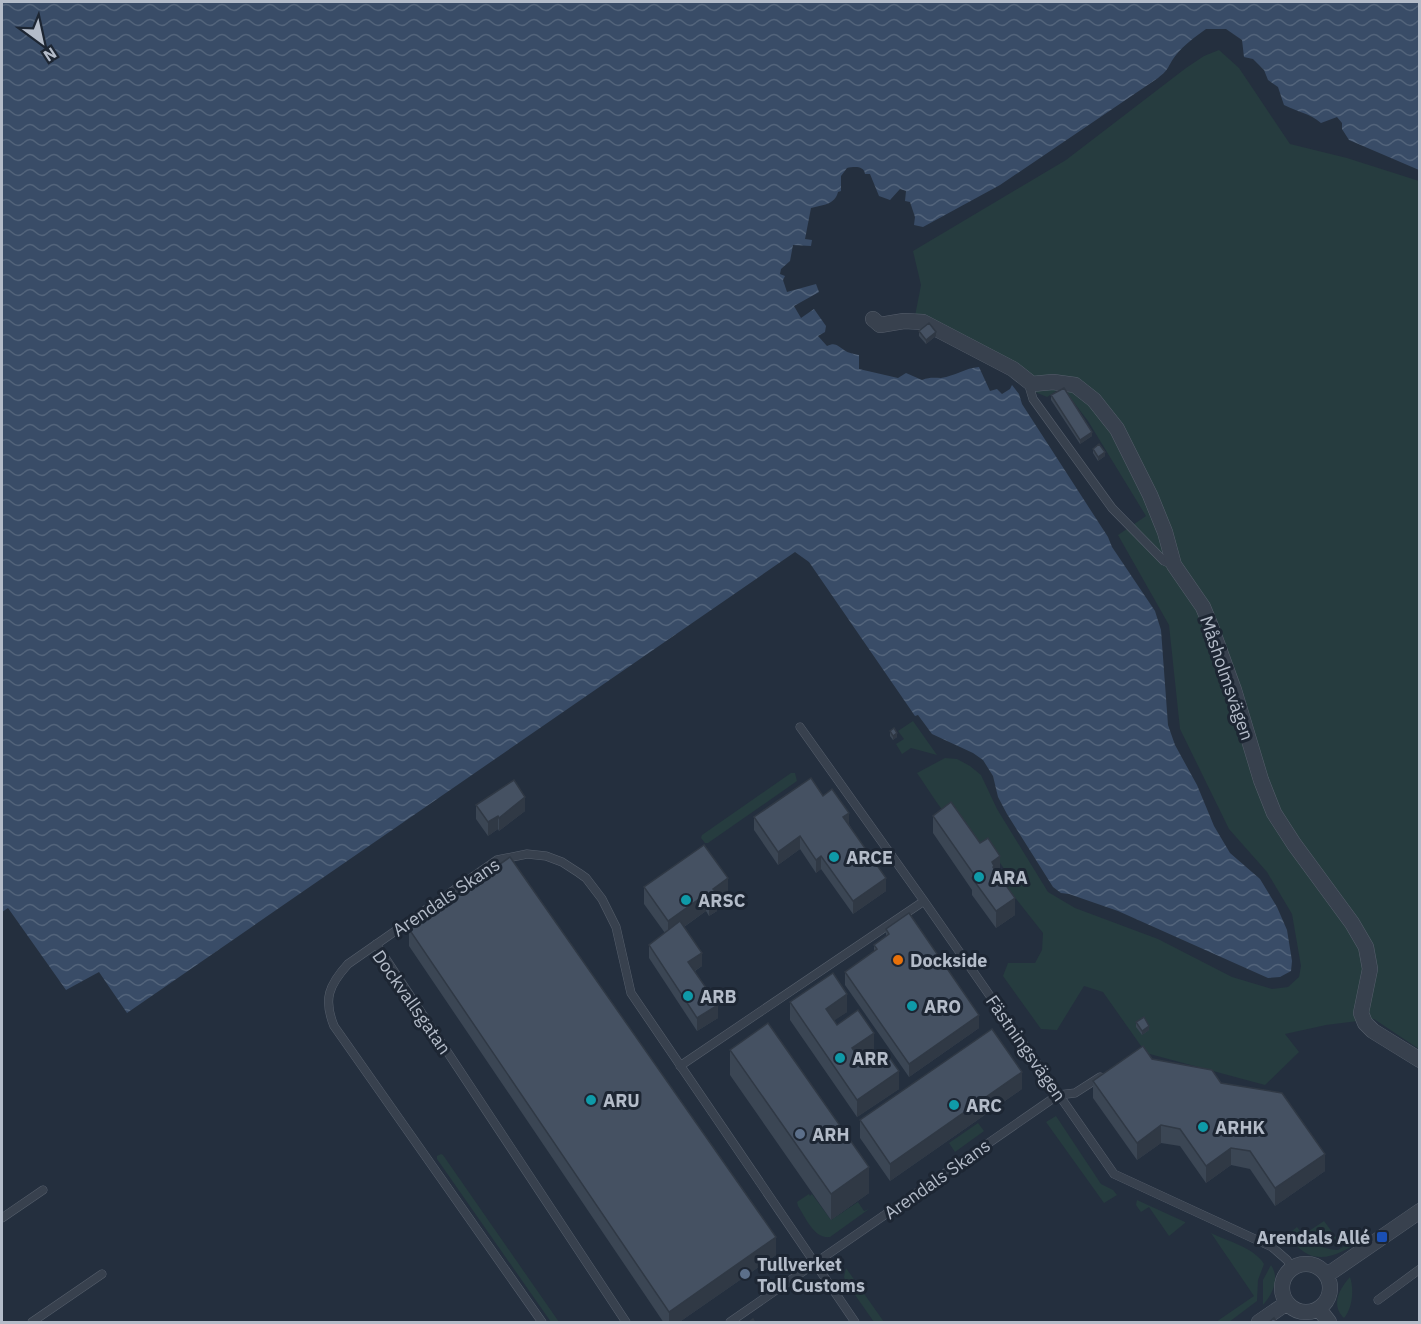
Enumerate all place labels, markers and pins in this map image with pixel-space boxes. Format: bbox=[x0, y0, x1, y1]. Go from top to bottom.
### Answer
place label: ARCE bbox=[846, 846, 893, 869]
marker: ARCE bbox=[827, 850, 841, 864]
place label: ARA bbox=[991, 866, 1028, 889]
marker: ARA bbox=[972, 870, 986, 884]
place label: ARSC bbox=[698, 889, 746, 912]
marker: ARSC bbox=[679, 893, 693, 907]
place label: Dockside bbox=[910, 949, 988, 972]
marker: Dockside bbox=[891, 953, 905, 967]
place label: ARB bbox=[700, 985, 736, 1008]
marker: ARB bbox=[681, 989, 695, 1003]
place label: ARO bbox=[924, 995, 961, 1018]
marker: ARO bbox=[905, 999, 919, 1013]
place label: ARR bbox=[852, 1047, 889, 1070]
marker: ARR bbox=[833, 1051, 847, 1065]
place label: ARU bbox=[603, 1089, 640, 1112]
marker: ARU bbox=[584, 1093, 598, 1107]
place label: ARC bbox=[966, 1094, 1002, 1117]
marker: ARC bbox=[947, 1098, 961, 1112]
place label: ARHK bbox=[1215, 1116, 1265, 1139]
marker: ARHK bbox=[1196, 1120, 1210, 1134]
place label: ARH bbox=[812, 1123, 850, 1146]
marker: ARH bbox=[793, 1127, 807, 1141]
place label: Arendals Allé bbox=[1256, 1226, 1370, 1249]
marker: Arendals Allé bbox=[1375, 1230, 1389, 1244]
place label: Tullverket Toll Customs bbox=[757, 1253, 865, 1297]
marker: Tullverket Toll Customs bbox=[738, 1267, 752, 1281]

